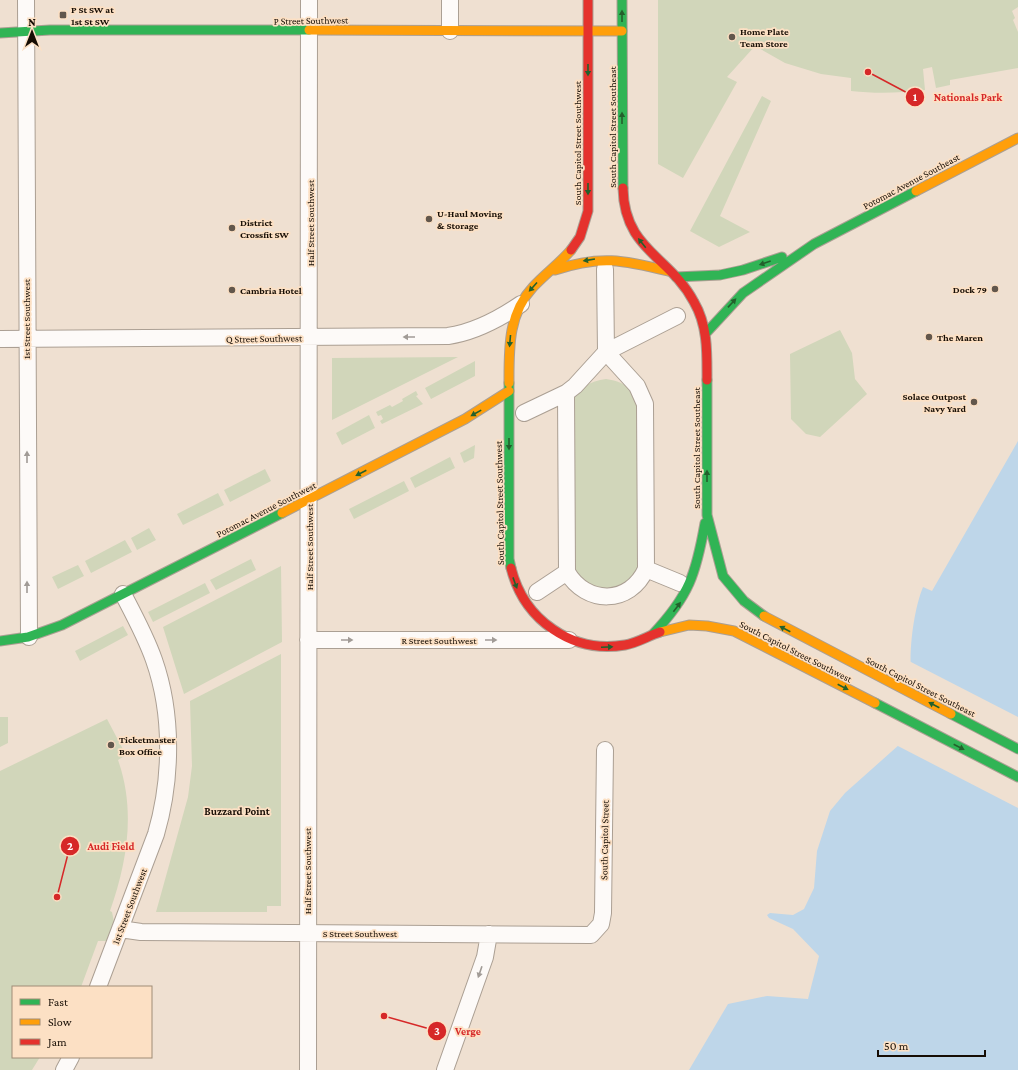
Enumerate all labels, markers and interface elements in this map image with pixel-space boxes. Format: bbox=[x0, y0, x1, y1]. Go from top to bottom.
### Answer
place label: P St SW at 1st St SW bbox=[71, 4, 114, 27]
one-way arrow bbox=[619, 9, 625, 22]
marker: P St SW at 1st St SW bbox=[58, 10, 68, 20]
north arrow bbox=[12, 12, 52, 52]
street label: P Street Southwest bbox=[274, 14, 349, 27]
text: N bbox=[28, 16, 36, 28]
place label: Home Plate Team Store bbox=[740, 26, 789, 49]
marker: Home Plate Team Store bbox=[727, 32, 737, 42]
one-way arrow bbox=[585, 64, 591, 77]
street label: South Capitol Street Southeast bbox=[607, 65, 618, 188]
street label: South Capitol Street Southwest bbox=[572, 80, 583, 205]
callout: Nationals Park bbox=[905, 85, 1010, 108]
text: 1 bbox=[913, 90, 918, 104]
text: Nationals Park bbox=[934, 91, 1003, 103]
one-way arrow bbox=[619, 112, 626, 124]
street label: Potomac Avenue Southeast bbox=[861, 151, 962, 212]
street label: Half Street Southwest bbox=[305, 179, 316, 266]
one-way arrow bbox=[585, 183, 591, 196]
place label: U-Haul Moving & Storage bbox=[437, 208, 502, 231]
marker: U-Haul Moving & Storage bbox=[424, 214, 434, 224]
place label: District Crossfit SW bbox=[240, 217, 289, 240]
marker: District Crossfit SW bbox=[227, 223, 237, 233]
one-way arrow bbox=[637, 238, 646, 249]
one-way arrow bbox=[583, 257, 595, 263]
one-way arrow bbox=[759, 261, 771, 267]
street label: 1st Street Southwest bbox=[21, 278, 32, 359]
one-way arrow bbox=[529, 282, 538, 293]
place label: Dock 79 bbox=[953, 284, 987, 295]
marker: Dock 79 bbox=[990, 284, 1000, 294]
marker: Cambria Hotel bbox=[227, 285, 237, 295]
place label: Cambria Hotel bbox=[240, 285, 302, 296]
one-way arrow bbox=[727, 298, 736, 308]
street label: Q Street Southwest bbox=[226, 332, 303, 345]
marker: The Maren bbox=[924, 332, 934, 342]
place label: The Maren bbox=[937, 332, 983, 343]
one-way arrow bbox=[402, 334, 415, 340]
one-way arrow bbox=[506, 335, 513, 347]
street label: South Capitol Street Southeast bbox=[691, 386, 702, 509]
place label: Solace Outpost Navy Yard bbox=[902, 391, 967, 414]
marker: Solace Outpost Navy Yard bbox=[969, 397, 979, 407]
one-way arrow bbox=[470, 410, 482, 416]
one-way arrow bbox=[506, 438, 512, 451]
street label: South Capitol Street Southwest bbox=[493, 440, 506, 565]
one-way arrow bbox=[24, 450, 30, 463]
one-way arrow bbox=[704, 469, 710, 482]
one-way arrow bbox=[355, 470, 367, 476]
street label: Potomac Avenue Southwest bbox=[214, 479, 319, 539]
street label: Half Street Southwest bbox=[304, 503, 315, 590]
one-way arrow bbox=[513, 577, 519, 589]
one-way arrow bbox=[24, 580, 30, 593]
one-way arrow bbox=[673, 602, 681, 613]
street label: South Capitol Street Southwest bbox=[738, 618, 854, 685]
one-way arrow bbox=[780, 626, 791, 632]
street label: R Street Southwest bbox=[401, 635, 477, 646]
one-way arrow bbox=[341, 637, 354, 643]
one-way arrow bbox=[485, 637, 498, 643]
one-way arrow bbox=[601, 643, 613, 650]
street label: South Capitol Street Southeast bbox=[864, 654, 978, 719]
one-way arrow bbox=[837, 684, 849, 691]
one-way arrow bbox=[928, 702, 939, 708]
place label: Ticketmaster Box Office bbox=[119, 734, 175, 757]
marker: Ticketmaster Box Office bbox=[106, 740, 116, 750]
one-way arrow bbox=[953, 744, 964, 750]
street label: South Capitol Street bbox=[598, 799, 611, 880]
district label: Buzzard Point bbox=[204, 805, 270, 817]
street label: Half Street Southwest bbox=[302, 827, 313, 914]
callout: Audi Field bbox=[60, 834, 143, 857]
text: 2 bbox=[67, 839, 73, 853]
text: Audi Field bbox=[86, 840, 135, 852]
street label: 1st Street Southwest bbox=[110, 866, 149, 946]
street label: S Street Southwest bbox=[323, 928, 398, 939]
one-way arrow bbox=[476, 967, 482, 979]
legend bbox=[12, 986, 152, 1058]
text: Fast bbox=[48, 995, 69, 1009]
text: Slow bbox=[48, 1015, 72, 1029]
callout: Verge bbox=[427, 1019, 489, 1042]
text: 3 bbox=[434, 1024, 440, 1038]
text: Verge bbox=[454, 1025, 481, 1037]
scale bar bbox=[878, 1032, 985, 1058]
text: Jam bbox=[47, 1035, 67, 1049]
text: 50 m bbox=[884, 1039, 909, 1053]

